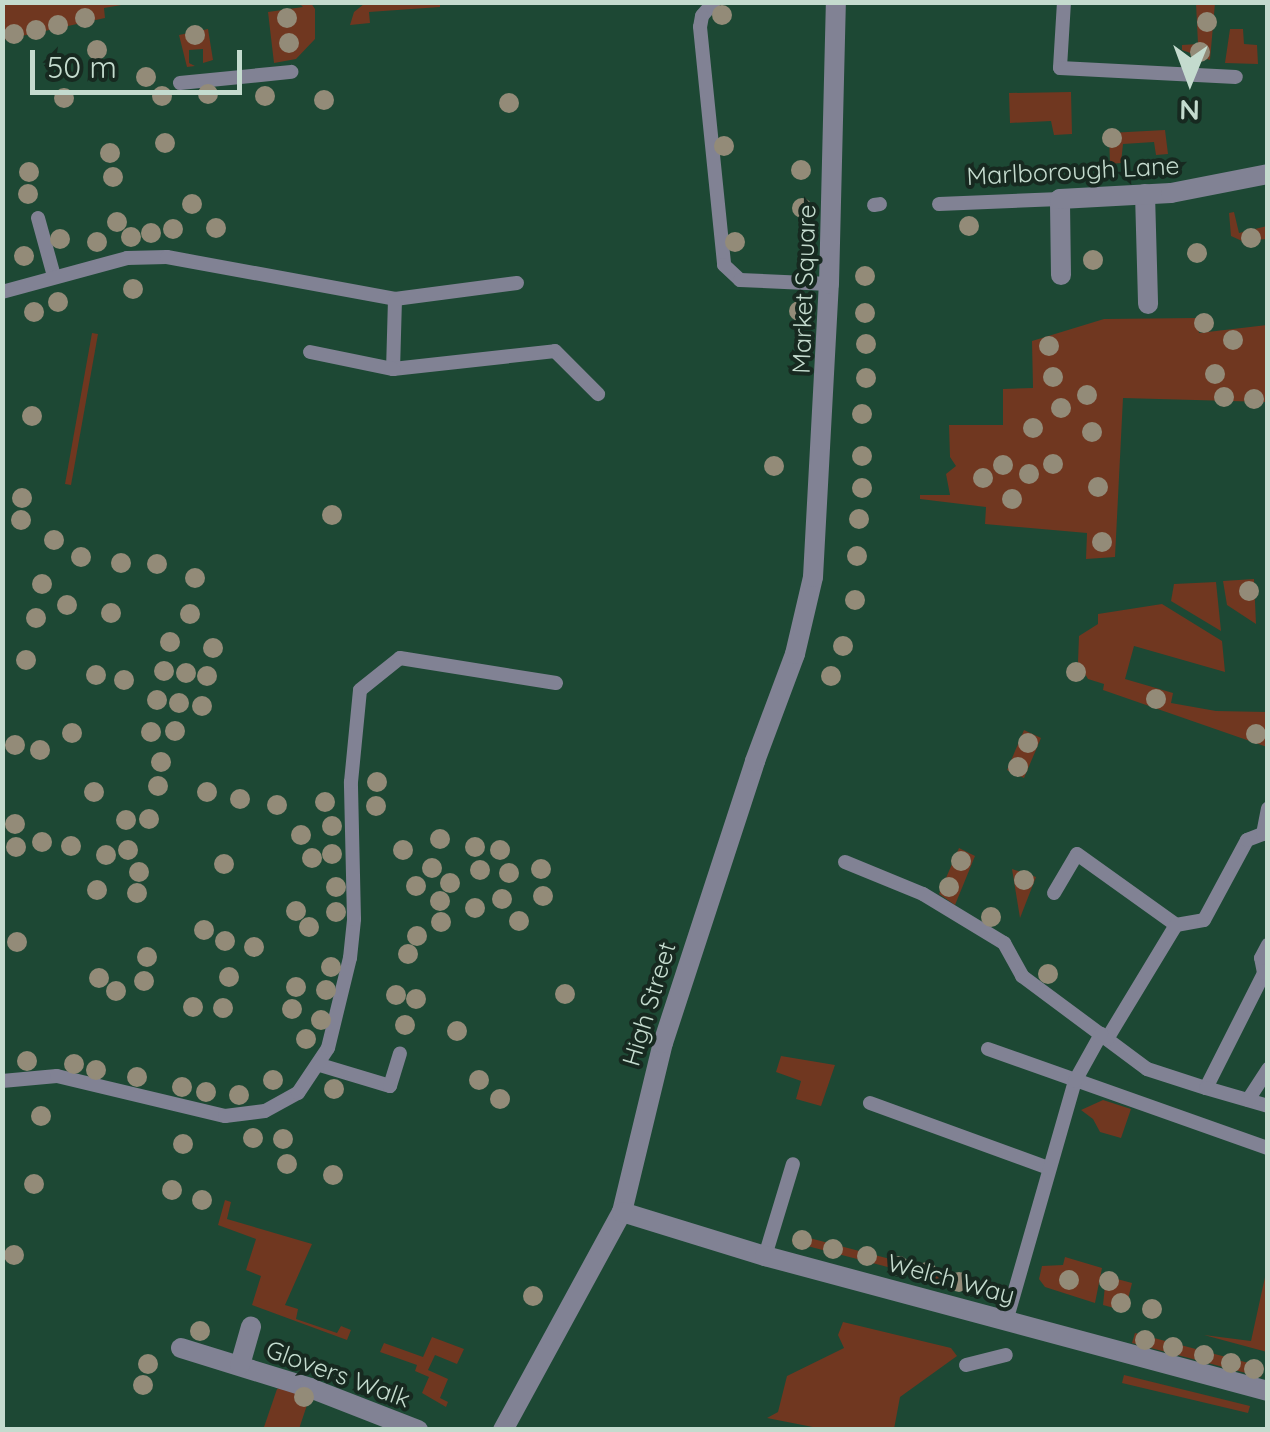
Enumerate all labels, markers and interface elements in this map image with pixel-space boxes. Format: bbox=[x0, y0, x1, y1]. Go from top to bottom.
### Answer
scale bar bbox=[35, 30, 248, 92]
north arrow bbox=[1140, 30, 1240, 130]
text: 50 m bbox=[47, 48, 117, 86]
text: N bbox=[1179, 93, 1200, 128]
street label: Marlborough Lane bbox=[966, 150, 1180, 192]
street label: Market Square bbox=[786, 204, 822, 374]
street label: High Street bbox=[616, 938, 682, 1070]
street label: Welch Way bbox=[884, 1248, 1018, 1310]
street label: Glovers Walk bbox=[262, 1334, 414, 1414]

